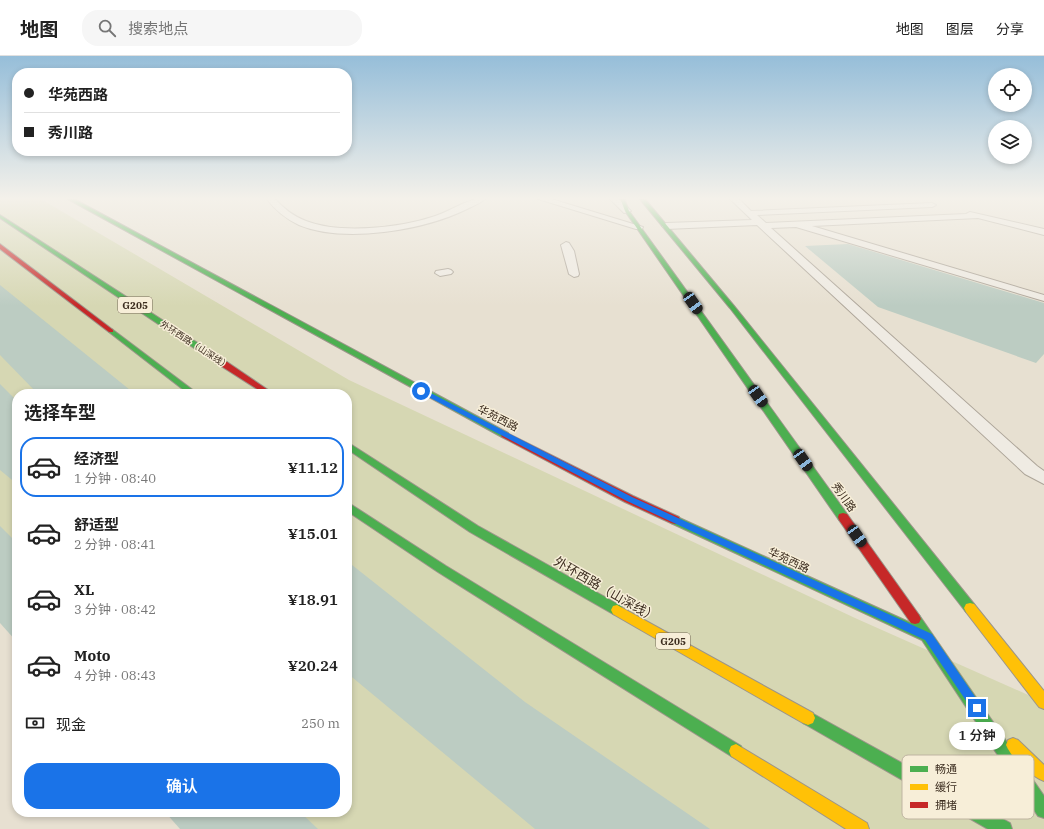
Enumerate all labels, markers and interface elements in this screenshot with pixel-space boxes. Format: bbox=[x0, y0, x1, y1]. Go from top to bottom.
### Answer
search box bbox=[82, 10, 362, 46]
text: 地图 bbox=[20, 17, 58, 41]
icon: search bbox=[96, 17, 118, 39]
text: 搜索地点 bbox=[128, 19, 188, 38]
text: 地图 bbox=[896, 20, 924, 38]
text: 图层 bbox=[946, 20, 974, 38]
text: 分享 bbox=[996, 20, 1024, 38]
map controls bbox=[988, 68, 1032, 164]
button: locate bbox=[988, 68, 1032, 112]
text: 华苑西路 bbox=[48, 85, 108, 104]
button: layers bbox=[988, 120, 1032, 164]
text: 秀川路 bbox=[48, 123, 93, 142]
car bbox=[681, 290, 705, 316]
road number: G205 bbox=[118, 297, 152, 313]
street label: 外环西路（山深线） bbox=[158, 318, 232, 371]
route start bbox=[412, 382, 430, 400]
car bbox=[746, 383, 770, 409]
text: 选择车型 bbox=[24, 401, 96, 424]
street label: 华苑西路 bbox=[475, 402, 521, 434]
car bbox=[791, 447, 815, 473]
icon: car bbox=[26, 449, 62, 485]
text: 经济型 bbox=[74, 449, 119, 468]
text: ¥11.12 bbox=[288, 458, 338, 477]
text: 1 分钟 · 08:40 bbox=[74, 470, 156, 487]
street label: 秀川路 bbox=[829, 479, 859, 515]
icon: car bbox=[26, 515, 62, 551]
text: 舒适型 bbox=[74, 515, 119, 534]
car bbox=[845, 523, 869, 549]
text: ¥15.01 bbox=[288, 524, 338, 543]
text: 2 分钟 · 08:41 bbox=[74, 536, 156, 553]
street label: 华苑西路 bbox=[766, 544, 812, 576]
street label: 外环西路（山深线） bbox=[551, 553, 661, 626]
text: XL bbox=[74, 580, 94, 599]
icon: car bbox=[26, 581, 62, 617]
text: ¥18.91 bbox=[288, 590, 338, 609]
text: 3 分钟 · 08:42 bbox=[74, 601, 156, 618]
road number: G205 bbox=[656, 633, 690, 649]
text: Moto bbox=[74, 646, 111, 665]
icon: car bbox=[26, 647, 62, 683]
text: ¥20.24 bbox=[288, 656, 338, 675]
text: 4 分钟 · 08:43 bbox=[74, 667, 156, 684]
route end bbox=[968, 699, 986, 717]
icon: cash bbox=[24, 712, 46, 734]
text: 现金 bbox=[56, 715, 86, 734]
text: 250 m bbox=[301, 715, 340, 732]
callout: 1 分钟 bbox=[949, 722, 1005, 750]
text: 1 分钟 bbox=[959, 727, 995, 744]
legend bbox=[902, 755, 1034, 819]
text: 畅通 bbox=[935, 762, 957, 776]
button: 确认 bbox=[24, 763, 340, 809]
text: 缓行 bbox=[935, 780, 957, 794]
text: 拥堵 bbox=[935, 798, 957, 812]

